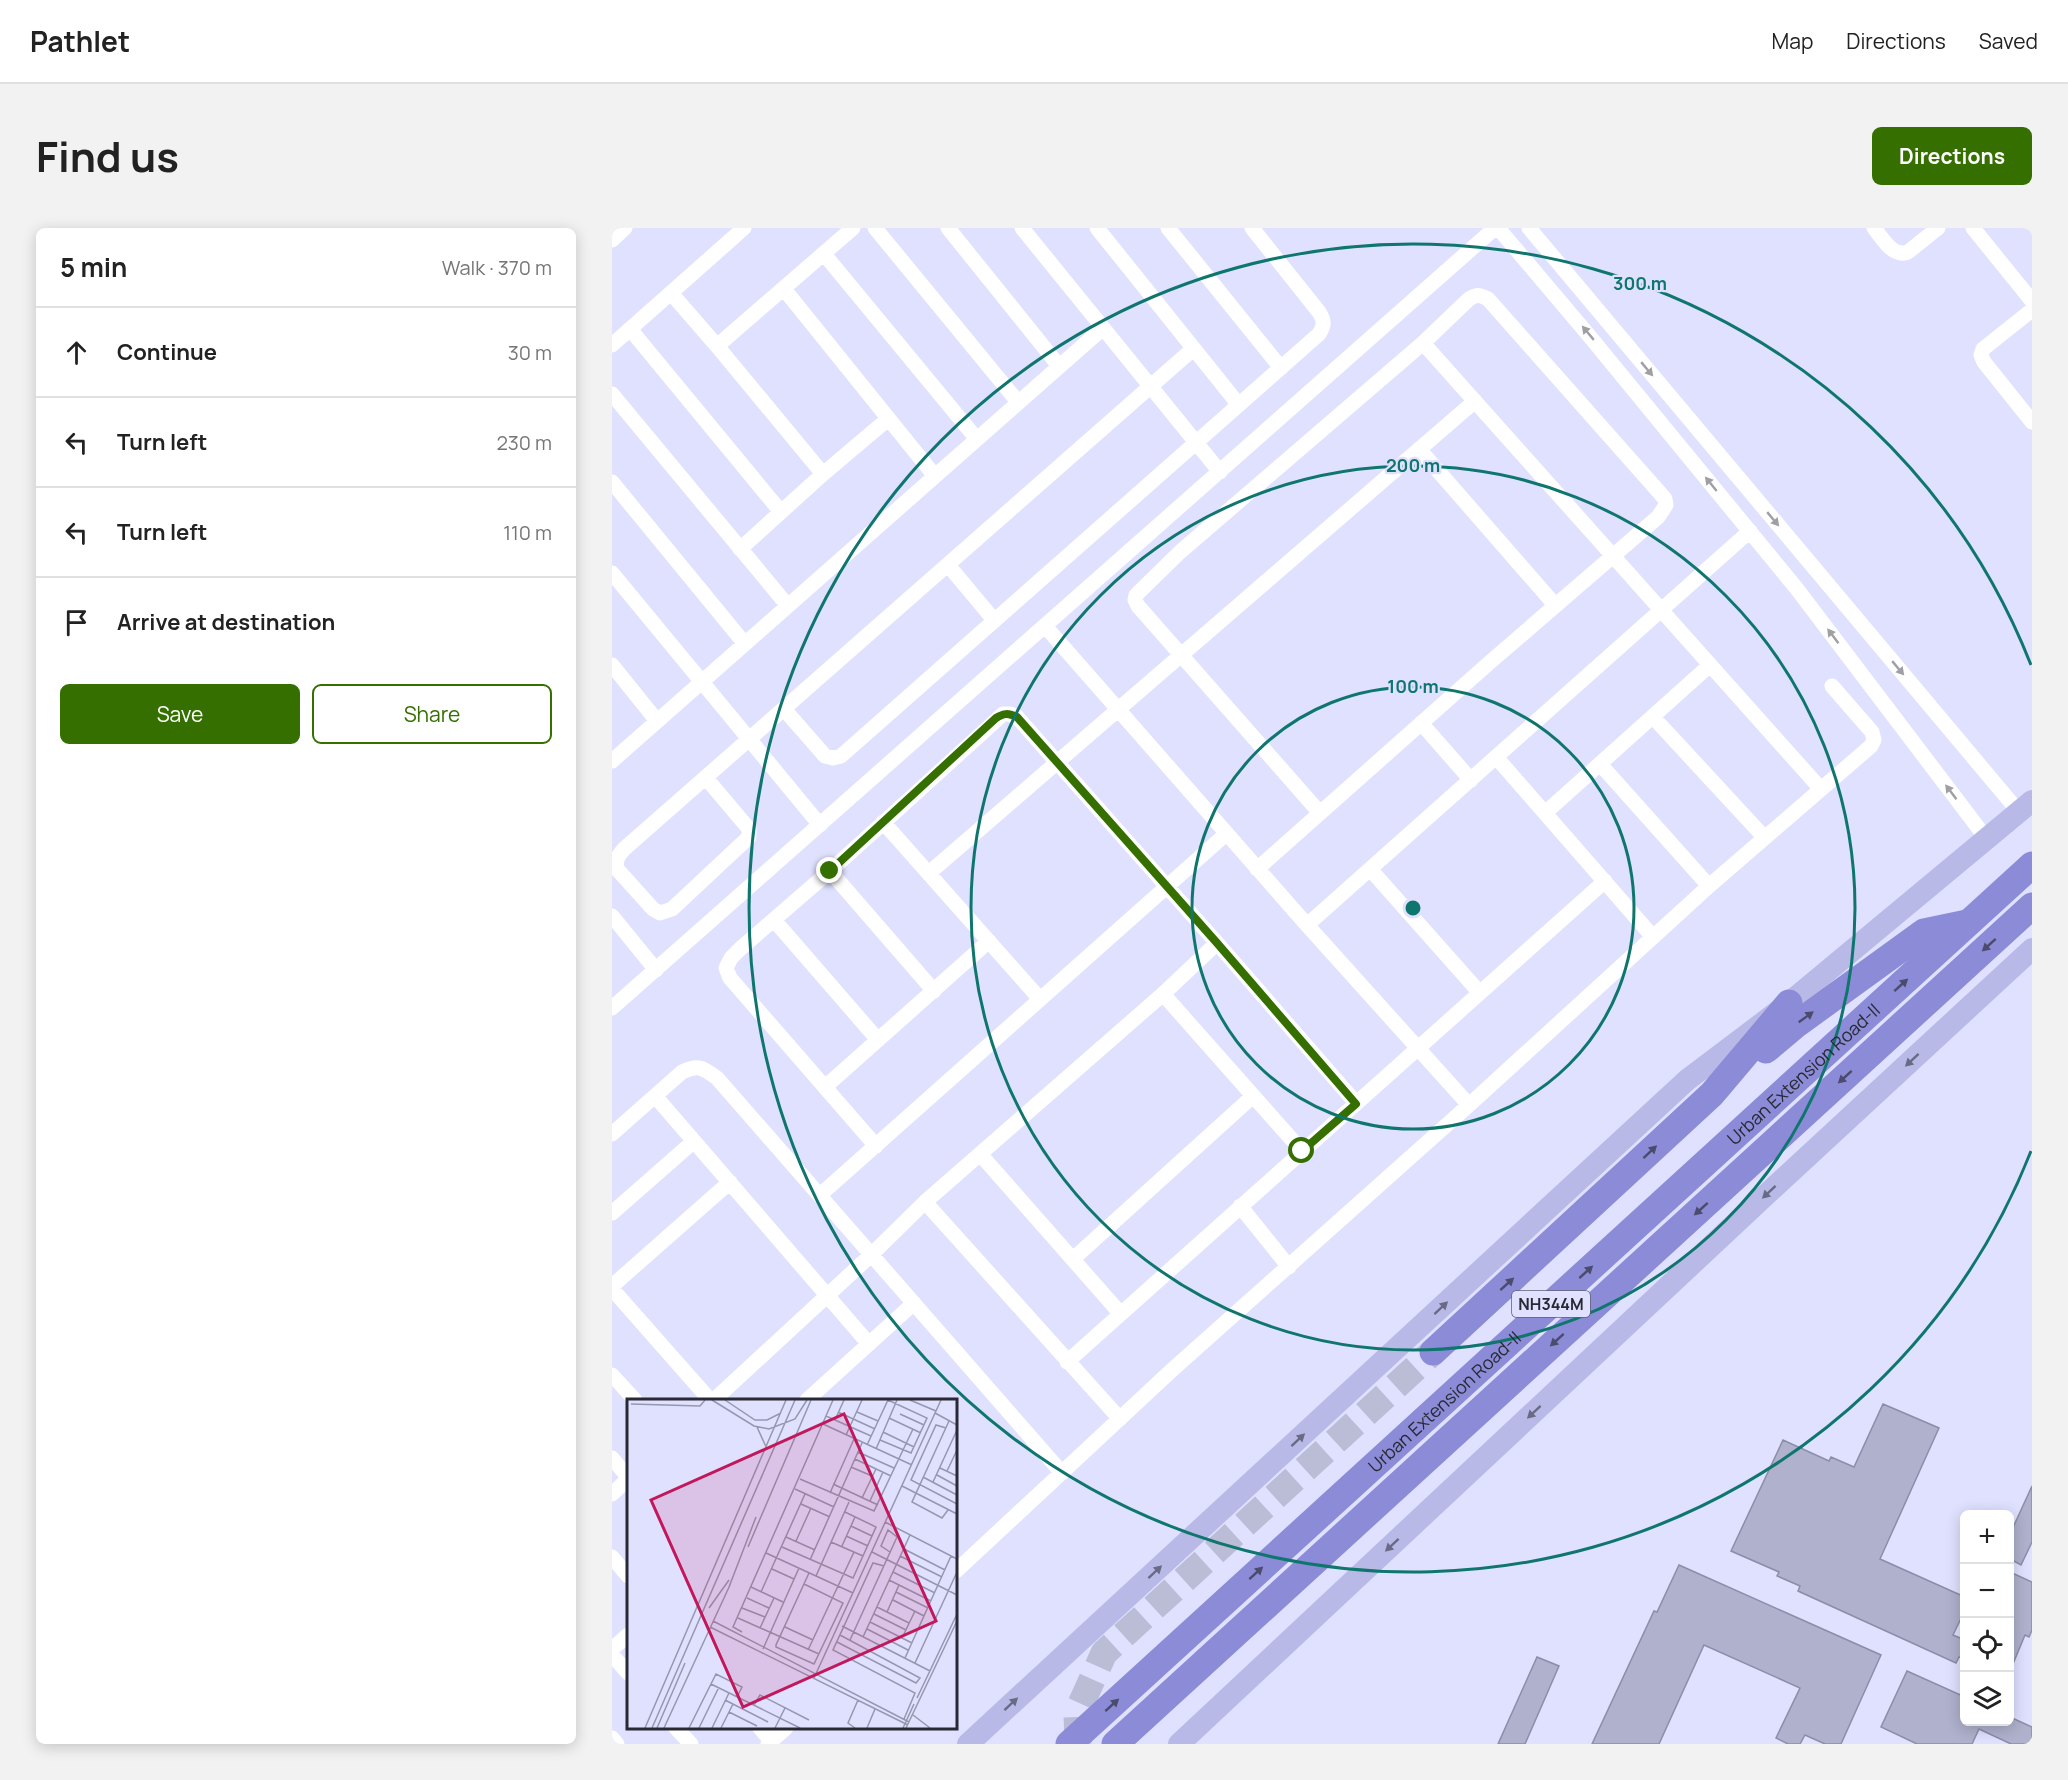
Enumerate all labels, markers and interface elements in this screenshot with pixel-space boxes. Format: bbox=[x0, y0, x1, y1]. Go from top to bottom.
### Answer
text: Pathlet bbox=[30, 22, 130, 60]
text: Map bbox=[1772, 27, 1813, 55]
text: Directions bbox=[1846, 27, 1946, 55]
text: Saved bbox=[1979, 27, 2038, 55]
text: Find us bbox=[36, 127, 179, 185]
button: Directions bbox=[1872, 127, 2032, 185]
text: 5 min bbox=[60, 249, 127, 285]
text: Walk · 370 m bbox=[442, 254, 552, 281]
text: 300 m bbox=[1613, 271, 1667, 295]
one-way arrow bbox=[1581, 325, 1594, 341]
icon: ahead bbox=[60, 336, 93, 369]
text: Continue bbox=[117, 337, 217, 367]
text: 30 m bbox=[508, 339, 552, 366]
one-way arrow bbox=[1641, 361, 1654, 377]
icon: left bbox=[60, 426, 93, 459]
text: Turn left bbox=[117, 427, 207, 457]
text: 230 m bbox=[496, 429, 552, 456]
text: 200 m bbox=[1386, 453, 1440, 477]
one-way arrow bbox=[1705, 476, 1718, 492]
one-way arrow bbox=[1766, 511, 1779, 526]
icon: left bbox=[60, 516, 93, 549]
text: Turn left bbox=[117, 517, 207, 547]
text: 110 m bbox=[503, 519, 552, 546]
icon: arrive bbox=[60, 606, 93, 639]
text: Arrive at destination bbox=[117, 607, 335, 637]
one-way arrow bbox=[1828, 629, 1840, 644]
one-way arrow bbox=[1891, 660, 1904, 675]
text: 100 m bbox=[1387, 674, 1439, 698]
button: Save bbox=[60, 684, 300, 744]
button: Share bbox=[312, 684, 552, 744]
one-way arrow bbox=[1945, 784, 1957, 800]
route end bbox=[816, 857, 842, 883]
centre of rings bbox=[1403, 898, 1423, 918]
one-way arrow bbox=[1982, 938, 1996, 952]
one-way arrow bbox=[1893, 979, 1908, 992]
street label: Urban Extension Road-II bbox=[1722, 998, 1885, 1150]
one-way arrow bbox=[1799, 1012, 1814, 1024]
one-way arrow bbox=[1905, 1053, 1920, 1066]
one-way arrow bbox=[1838, 1070, 1853, 1083]
route start bbox=[1288, 1137, 1314, 1163]
one-way arrow bbox=[1643, 1145, 1658, 1159]
one-way arrow bbox=[1761, 1185, 1776, 1199]
one-way arrow bbox=[1694, 1201, 1708, 1215]
one-way arrow bbox=[1578, 1266, 1593, 1279]
one-way arrow bbox=[1499, 1278, 1514, 1291]
road number: NH344M bbox=[1512, 1291, 1590, 1317]
one-way arrow bbox=[1434, 1301, 1449, 1315]
street label: Urban Extension Road-II bbox=[1363, 1326, 1526, 1477]
one-way arrow bbox=[1550, 1333, 1565, 1346]
inset map bbox=[627, 1399, 957, 1729]
one-way arrow bbox=[1527, 1404, 1541, 1418]
one-way arrow bbox=[1290, 1434, 1305, 1447]
map controls bbox=[1960, 1510, 2014, 1726]
button: + bbox=[1960, 1510, 2014, 1564]
one-way arrow bbox=[1384, 1538, 1399, 1552]
button: − bbox=[1960, 1564, 2014, 1618]
one-way arrow bbox=[1147, 1565, 1162, 1579]
one-way arrow bbox=[1248, 1567, 1263, 1580]
button: locate bbox=[1960, 1618, 2014, 1672]
button: layers bbox=[1960, 1672, 2014, 1726]
one-way arrow bbox=[1003, 1698, 1018, 1711]
one-way arrow bbox=[1105, 1698, 1119, 1712]

